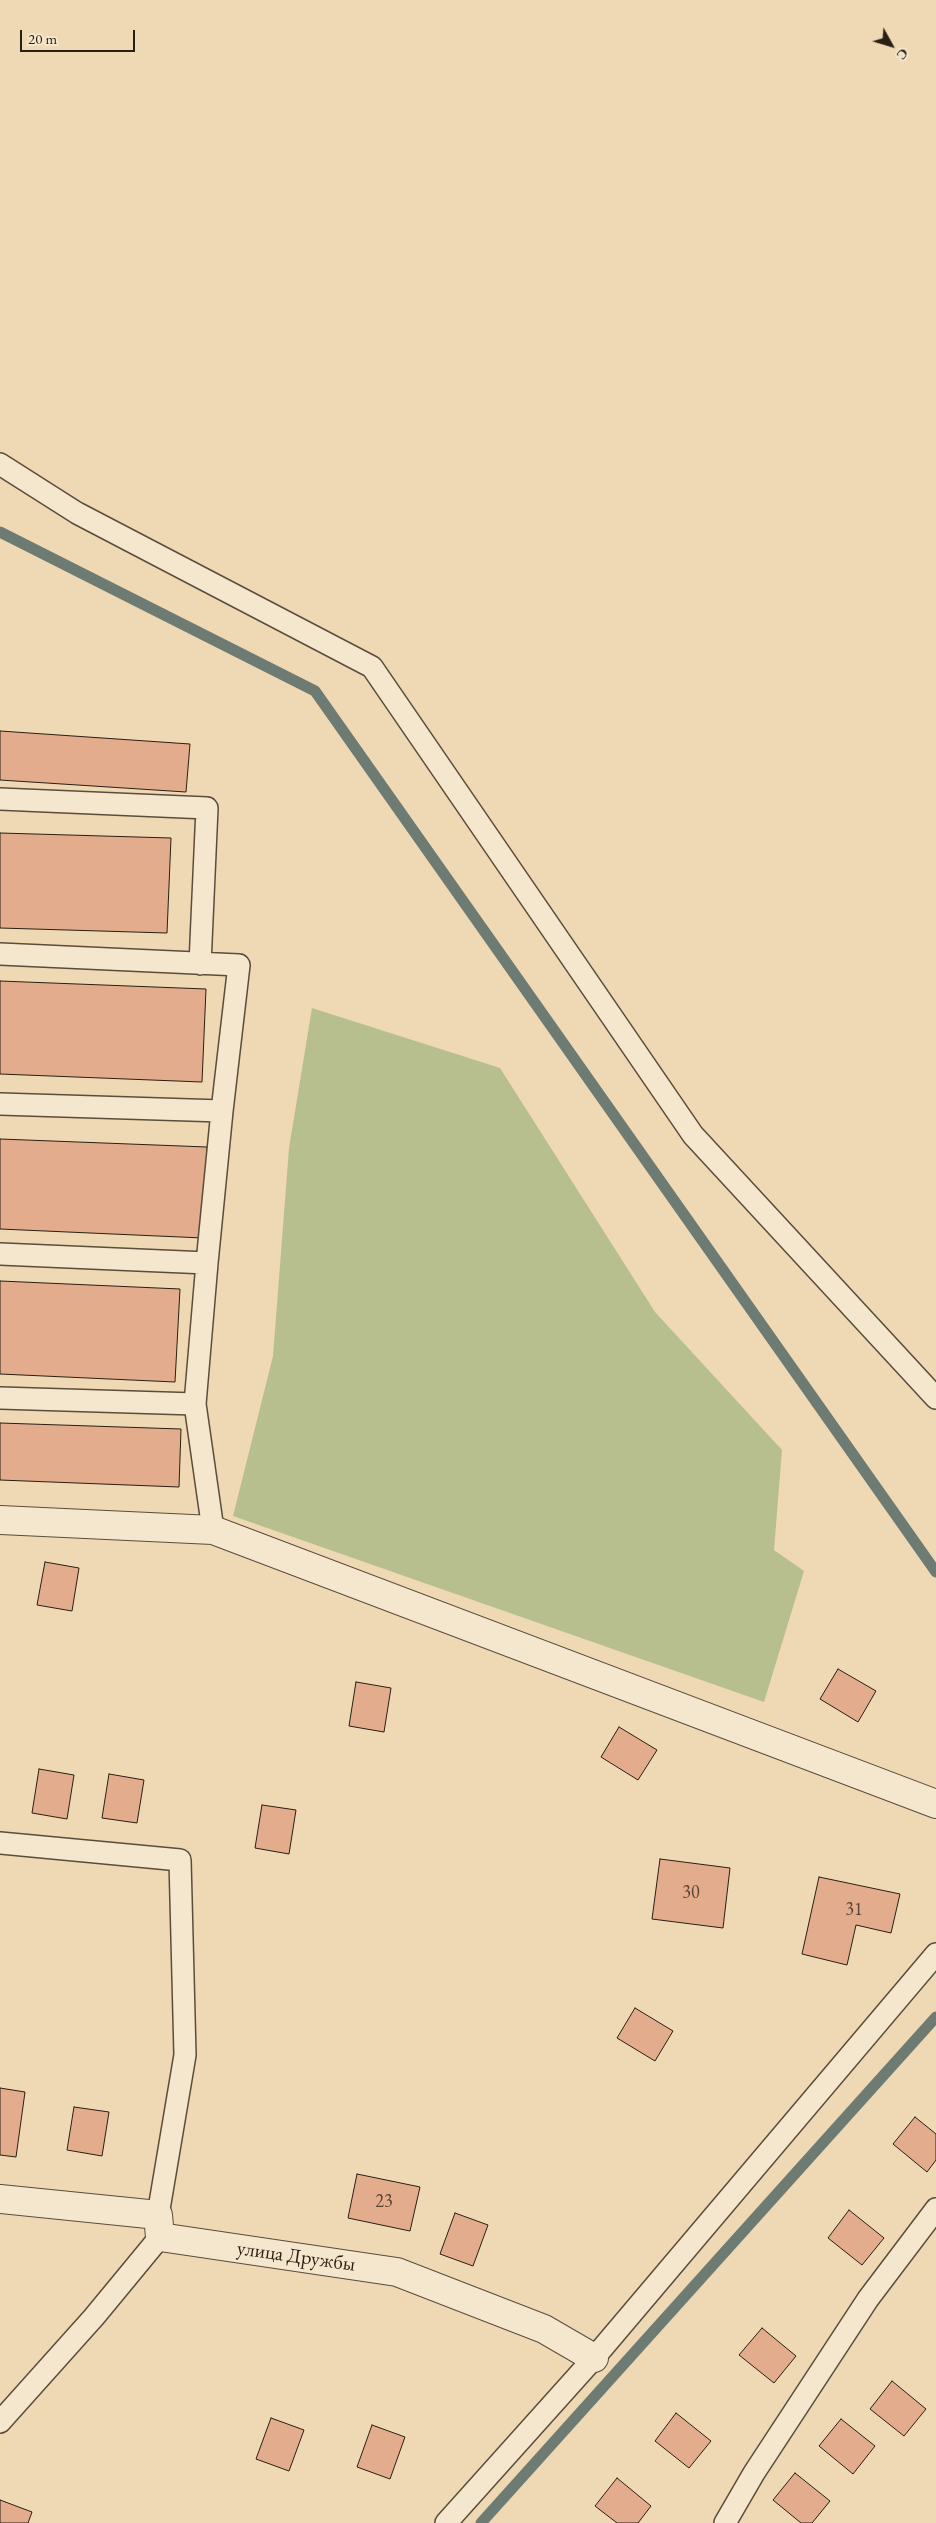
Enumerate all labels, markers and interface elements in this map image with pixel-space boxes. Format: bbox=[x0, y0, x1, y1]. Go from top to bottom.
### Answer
scale bar bbox=[22, 20, 138, 52]
north arrow bbox=[866, 20, 916, 70]
text: 20 m bbox=[28, 29, 57, 48]
text: С bbox=[893, 45, 913, 64]
house number: 30 bbox=[682, 1882, 700, 1904]
house number: 31 bbox=[845, 1899, 863, 1921]
house number: 23 bbox=[375, 2191, 393, 2213]
street label: улица Дружбы bbox=[235, 2237, 357, 2277]

